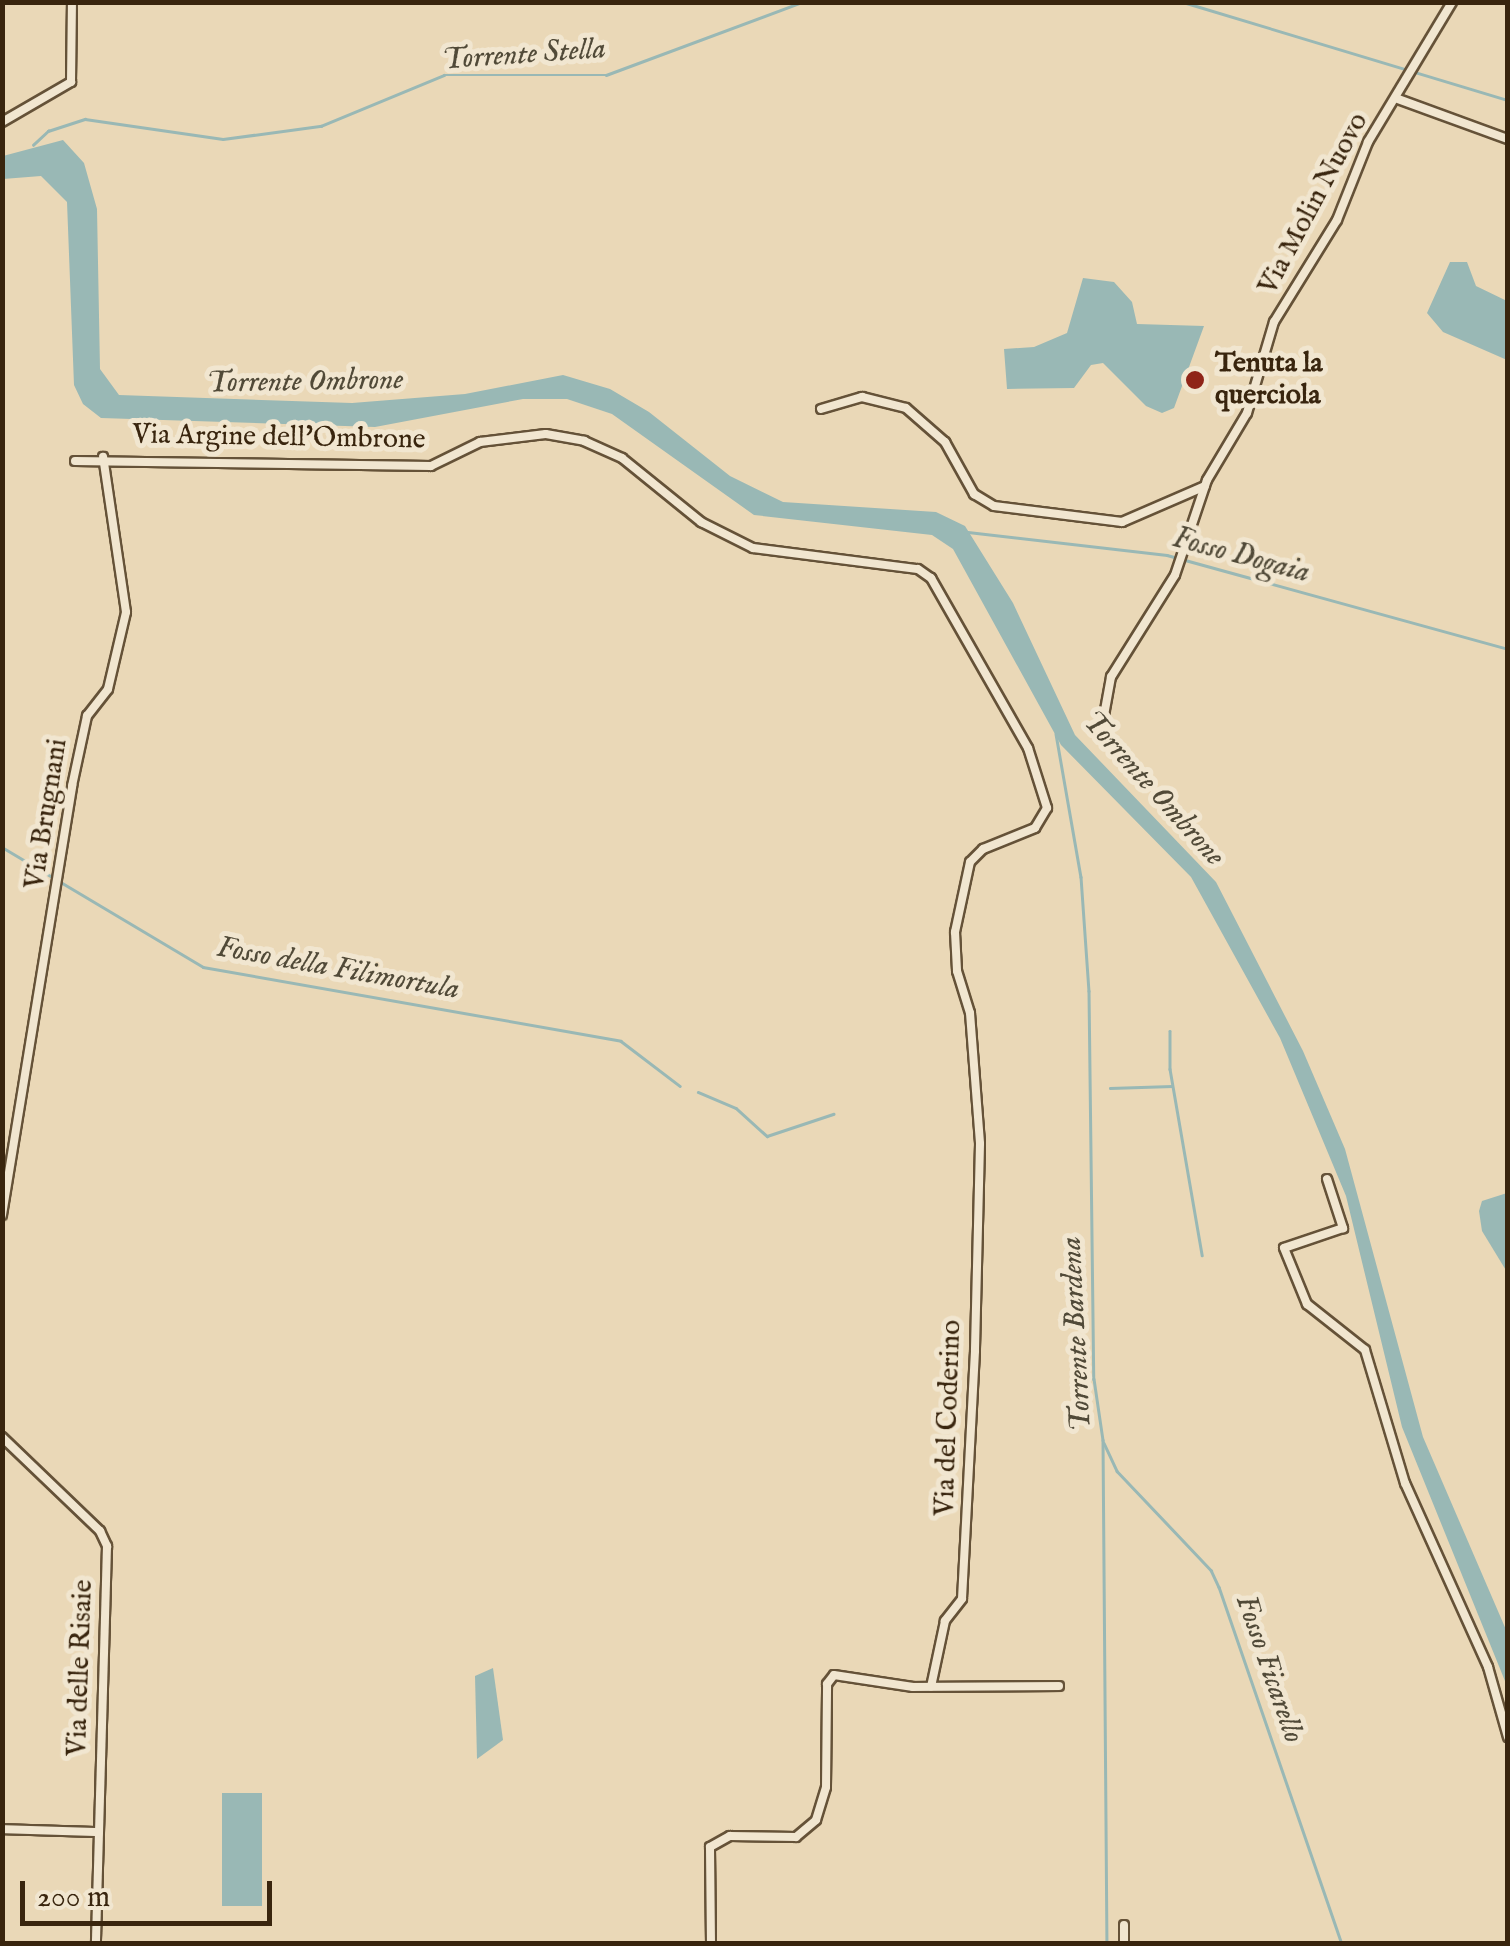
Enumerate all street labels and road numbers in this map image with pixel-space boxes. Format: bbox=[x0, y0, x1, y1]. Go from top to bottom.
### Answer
street label: Via Molin Nuovo bbox=[1252, 107, 1376, 301]
street label: Via Argine dell'Ombrone bbox=[132, 419, 426, 457]
street label: Via Brugnani bbox=[19, 736, 75, 892]
street label: Via del Coderino bbox=[929, 1319, 969, 1517]
street label: Via delle Risaie bbox=[61, 1579, 101, 1757]

